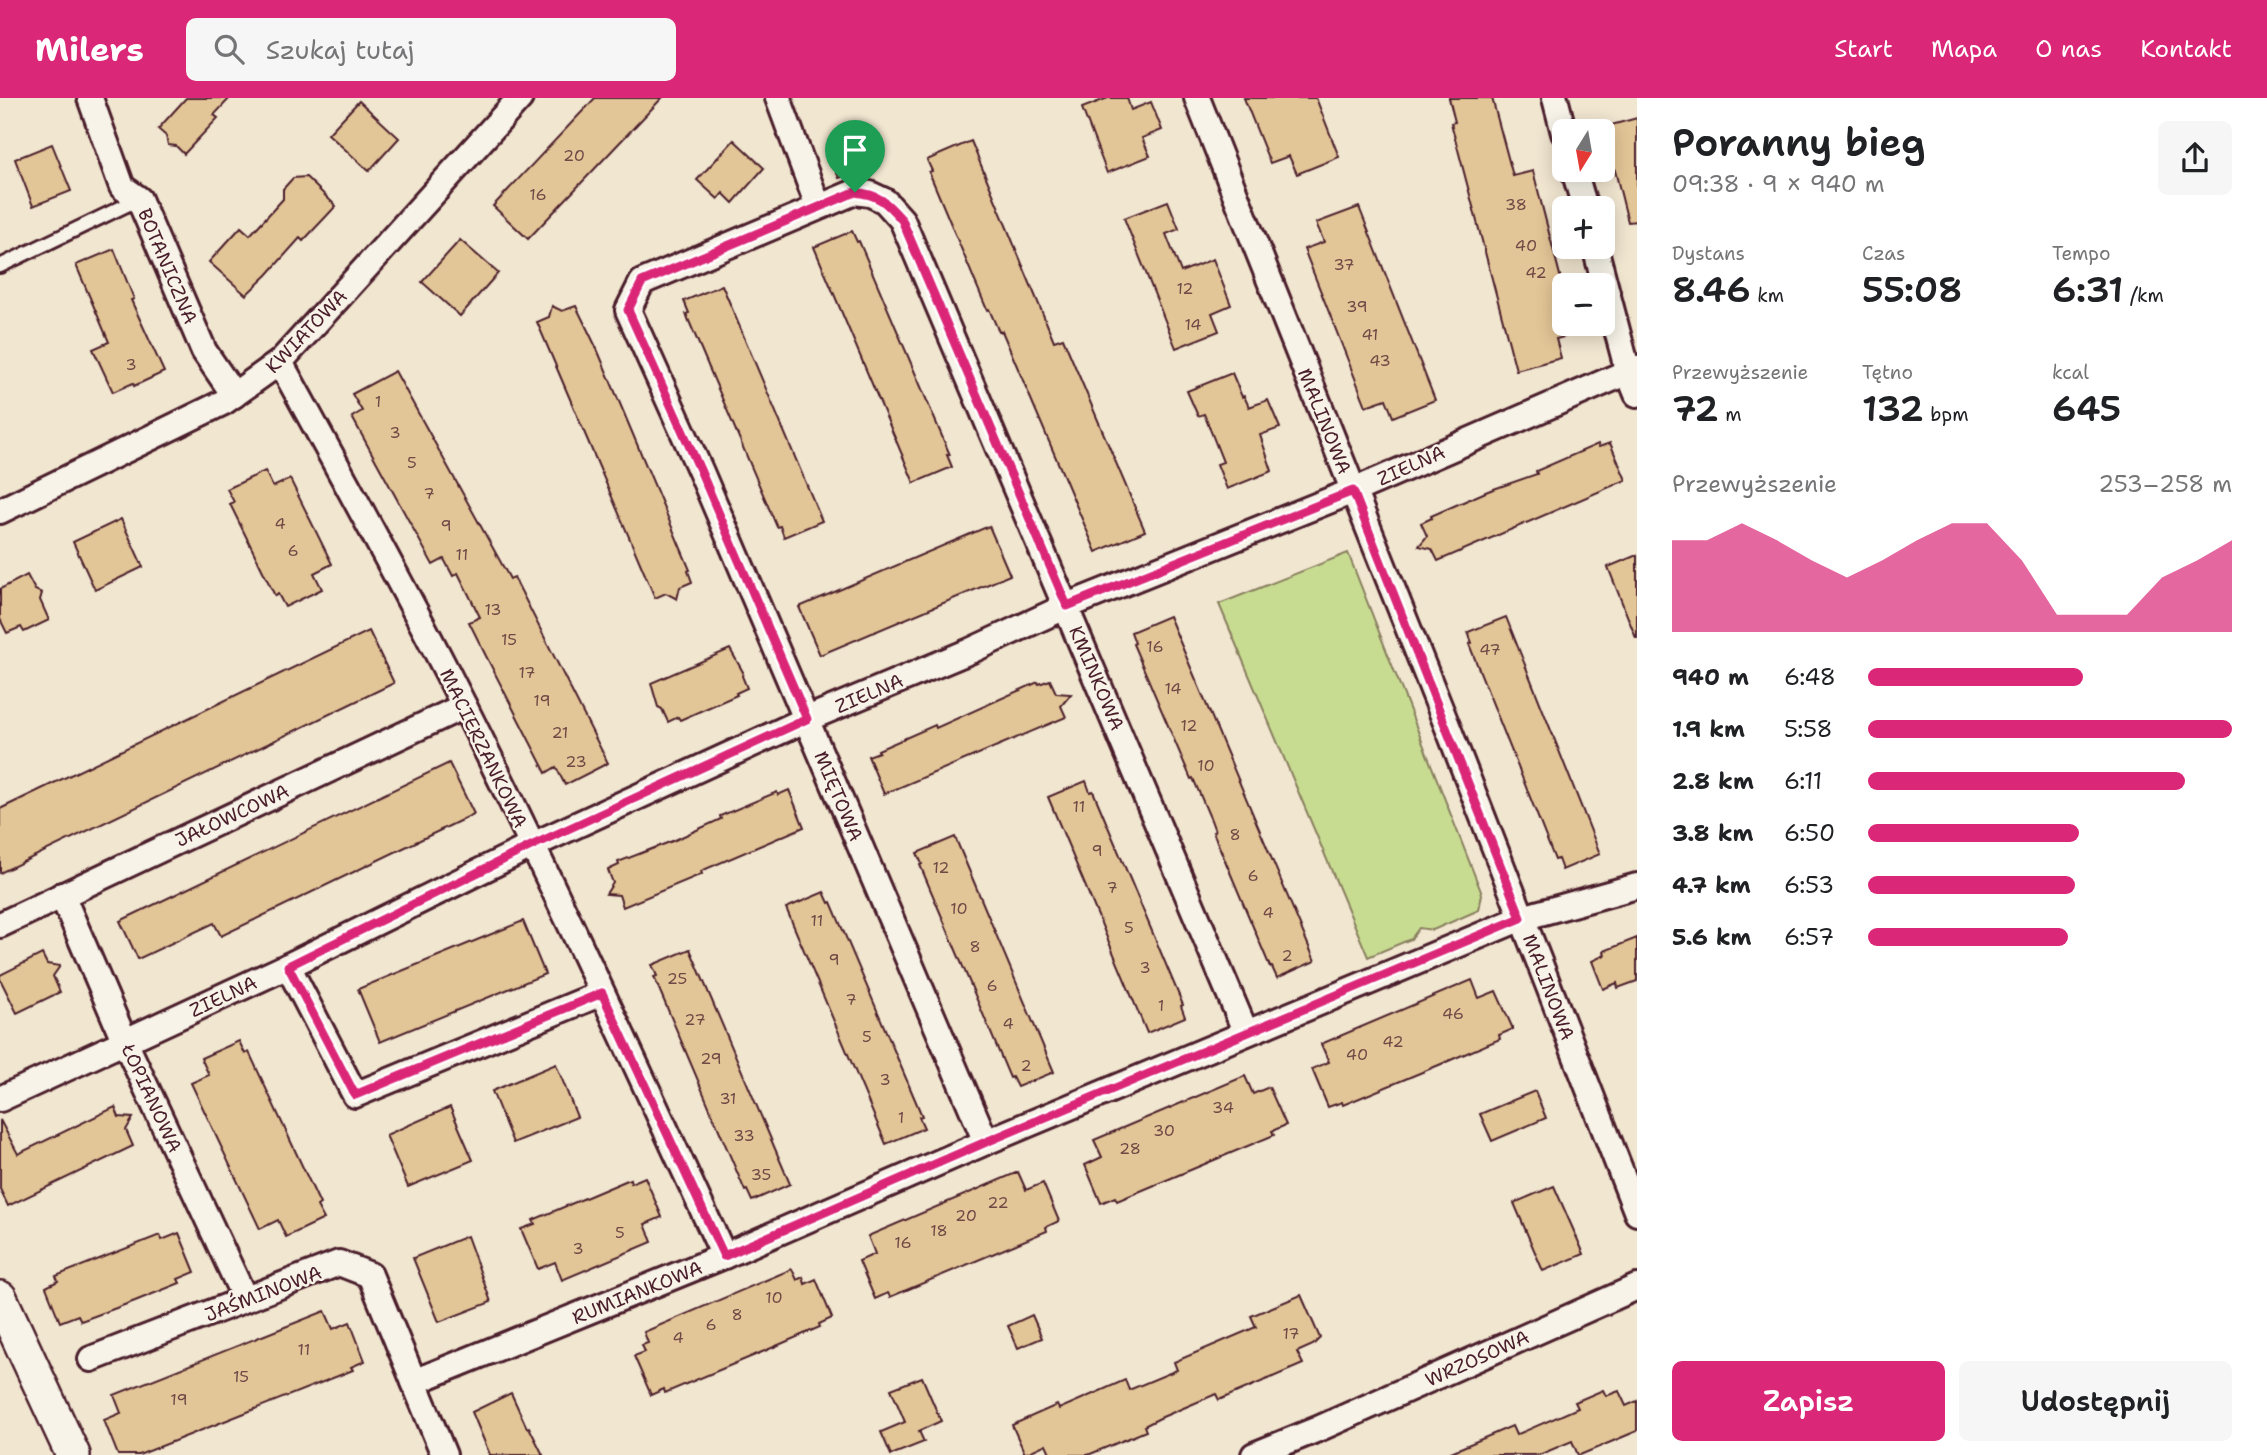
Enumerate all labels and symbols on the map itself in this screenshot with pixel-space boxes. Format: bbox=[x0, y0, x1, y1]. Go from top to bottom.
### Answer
north arrow bbox=[1552, 119, 1615, 182]
pin bbox=[825, 120, 885, 192]
house number: 20 bbox=[563, 145, 585, 166]
house number: 16 bbox=[529, 184, 547, 205]
house number: 38 bbox=[1505, 194, 1527, 215]
street label: BOTANICZNA bbox=[132, 205, 203, 328]
house number: 40 bbox=[1515, 235, 1537, 256]
house number: 37 bbox=[1333, 254, 1355, 275]
house number: 42 bbox=[1525, 262, 1547, 283]
house number: 12 bbox=[1176, 278, 1194, 299]
street label: KWIATOWA bbox=[260, 284, 353, 379]
house number: 39 bbox=[1346, 296, 1368, 317]
house number: 14 bbox=[1184, 314, 1202, 335]
house number: 41 bbox=[1361, 324, 1379, 345]
house number: 43 bbox=[1369, 350, 1391, 371]
house number: 3 bbox=[125, 354, 137, 375]
street label: MALINOWA bbox=[1292, 365, 1357, 478]
house number: 1 bbox=[375, 391, 381, 412]
house number: 3 bbox=[389, 422, 401, 443]
street label: ZIELNA bbox=[1373, 439, 1449, 491]
house number: 5 bbox=[407, 452, 417, 473]
house number: 7 bbox=[423, 483, 435, 504]
house number: 4 bbox=[274, 513, 286, 534]
house number: 9 bbox=[440, 515, 452, 536]
house number: 6 bbox=[287, 540, 299, 561]
house number: 11 bbox=[456, 544, 468, 565]
house number: 13 bbox=[484, 599, 502, 620]
street label: KMINKOWA bbox=[1063, 622, 1130, 735]
house number: 15 bbox=[501, 629, 517, 650]
house number: 16 bbox=[1146, 636, 1164, 657]
house number: 47 bbox=[1479, 639, 1501, 660]
house number: 17 bbox=[518, 662, 536, 683]
street label: MACIERZANKOWA bbox=[434, 664, 533, 832]
street label: ZIELNA bbox=[831, 668, 907, 719]
house number: 14 bbox=[1164, 678, 1182, 699]
house number: 19 bbox=[533, 690, 551, 711]
house number: 12 bbox=[1180, 715, 1198, 736]
house number: 21 bbox=[551, 722, 569, 743]
street label: MIĘTOWA bbox=[808, 747, 869, 845]
house number: 23 bbox=[565, 751, 587, 772]
house number: 10 bbox=[1197, 755, 1215, 776]
street label: JAŁOWCOWA bbox=[171, 778, 293, 853]
house number: 11 bbox=[1073, 796, 1085, 817]
house number: 8 bbox=[1229, 824, 1241, 845]
house number: 9 bbox=[1091, 840, 1103, 861]
house number: 12 bbox=[932, 857, 950, 878]
house number: 6 bbox=[1247, 865, 1259, 886]
house number: 7 bbox=[1106, 877, 1118, 898]
house number: 10 bbox=[950, 898, 968, 919]
house number: 4 bbox=[1262, 902, 1274, 923]
house number: 11 bbox=[811, 910, 823, 931]
house number: 5 bbox=[1124, 917, 1134, 938]
street label: MALINOWA bbox=[1517, 930, 1580, 1044]
house number: 8 bbox=[969, 936, 981, 957]
house number: 2 bbox=[1281, 945, 1293, 966]
house number: 9 bbox=[828, 949, 840, 970]
house number: 3 bbox=[1139, 957, 1151, 978]
house number: 25 bbox=[667, 968, 687, 989]
street label: ZIELNA bbox=[185, 970, 261, 1023]
house number: 6 bbox=[986, 975, 998, 996]
house number: 7 bbox=[845, 989, 857, 1010]
house number: 1 bbox=[1158, 995, 1164, 1016]
house number: 46 bbox=[1442, 1003, 1464, 1024]
house number: 27 bbox=[684, 1009, 706, 1030]
house number: 4 bbox=[1002, 1013, 1014, 1034]
house number: 5 bbox=[862, 1026, 872, 1047]
house number: 42 bbox=[1382, 1031, 1404, 1052]
street label: ŁOPIANOWA bbox=[115, 1039, 188, 1157]
house number: 40 bbox=[1346, 1044, 1368, 1065]
house number: 29 bbox=[700, 1048, 722, 1069]
house number: 2 bbox=[1020, 1055, 1032, 1076]
house number: 3 bbox=[879, 1069, 891, 1090]
house number: 31 bbox=[719, 1088, 737, 1109]
house number: 34 bbox=[1212, 1097, 1234, 1118]
house number: 1 bbox=[898, 1107, 904, 1128]
house number: 30 bbox=[1153, 1120, 1175, 1141]
house number: 33 bbox=[733, 1125, 755, 1146]
house number: 28 bbox=[1119, 1138, 1141, 1159]
house number: 35 bbox=[751, 1164, 771, 1185]
house number: 22 bbox=[987, 1192, 1009, 1213]
house number: 20 bbox=[955, 1205, 977, 1226]
house number: 18 bbox=[930, 1220, 948, 1241]
house number: 5 bbox=[615, 1222, 625, 1243]
house number: 16 bbox=[894, 1232, 912, 1253]
house number: 3 bbox=[572, 1238, 584, 1259]
street label: RUMIANKOWA bbox=[568, 1255, 706, 1330]
street label: JAŚMINOWA bbox=[201, 1259, 325, 1327]
house number: 10 bbox=[765, 1287, 783, 1308]
house number: 8 bbox=[731, 1304, 743, 1325]
house number: 6 bbox=[705, 1314, 717, 1335]
house number: 17 bbox=[1282, 1323, 1300, 1344]
street label: WRZOSOWA bbox=[1421, 1324, 1533, 1393]
house number: 4 bbox=[672, 1327, 684, 1348]
house number: 11 bbox=[298, 1339, 310, 1360]
house number: 15 bbox=[233, 1366, 249, 1387]
house number: 19 bbox=[170, 1389, 188, 1410]

